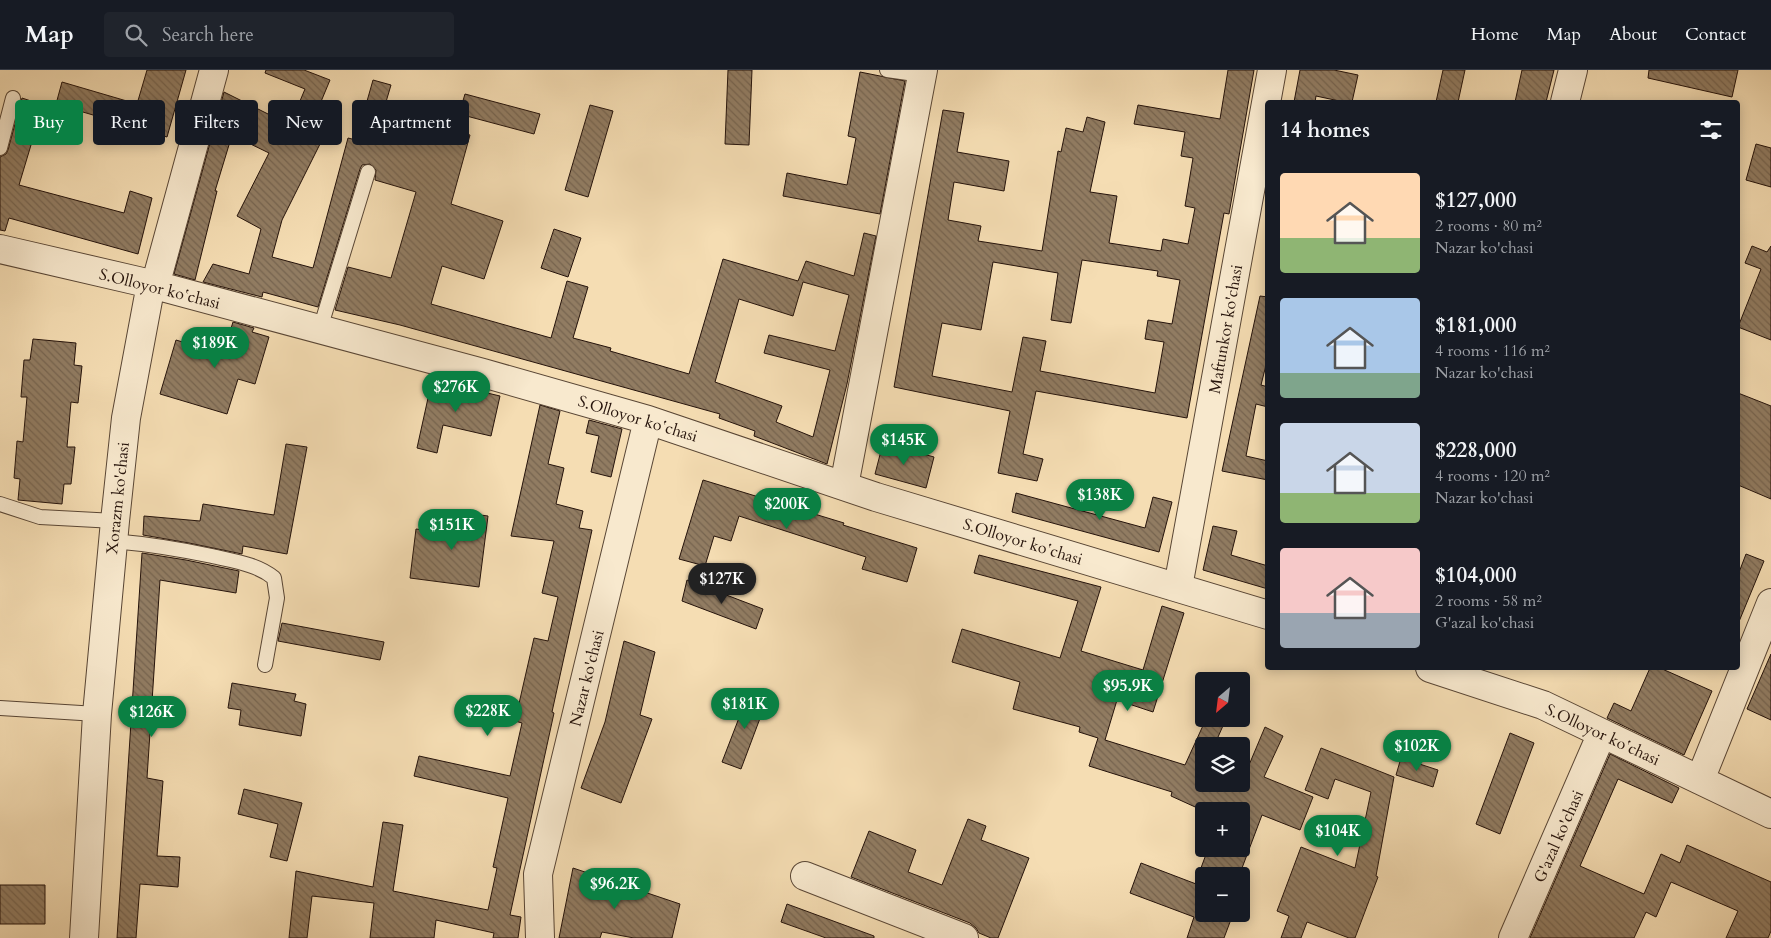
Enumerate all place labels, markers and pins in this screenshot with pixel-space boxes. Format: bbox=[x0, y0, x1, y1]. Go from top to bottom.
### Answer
pin: $189K bbox=[180, 326, 250, 369]
pin: $276K bbox=[421, 370, 491, 413]
pin: $145K bbox=[869, 424, 939, 466]
pin: $138K bbox=[1065, 478, 1135, 521]
pin: $200K bbox=[752, 488, 822, 530]
pin: $151K bbox=[417, 508, 487, 551]
pin: $127K bbox=[687, 562, 757, 605]
pin: $95.9K bbox=[1087, 670, 1169, 712]
pin: $181K bbox=[710, 688, 780, 730]
pin: $228K bbox=[453, 694, 523, 737]
pin: $126K bbox=[117, 696, 187, 738]
pin: $102K bbox=[1382, 730, 1452, 772]
pin: $104K bbox=[1303, 814, 1373, 857]
pin: $96.2K bbox=[574, 868, 656, 910]

